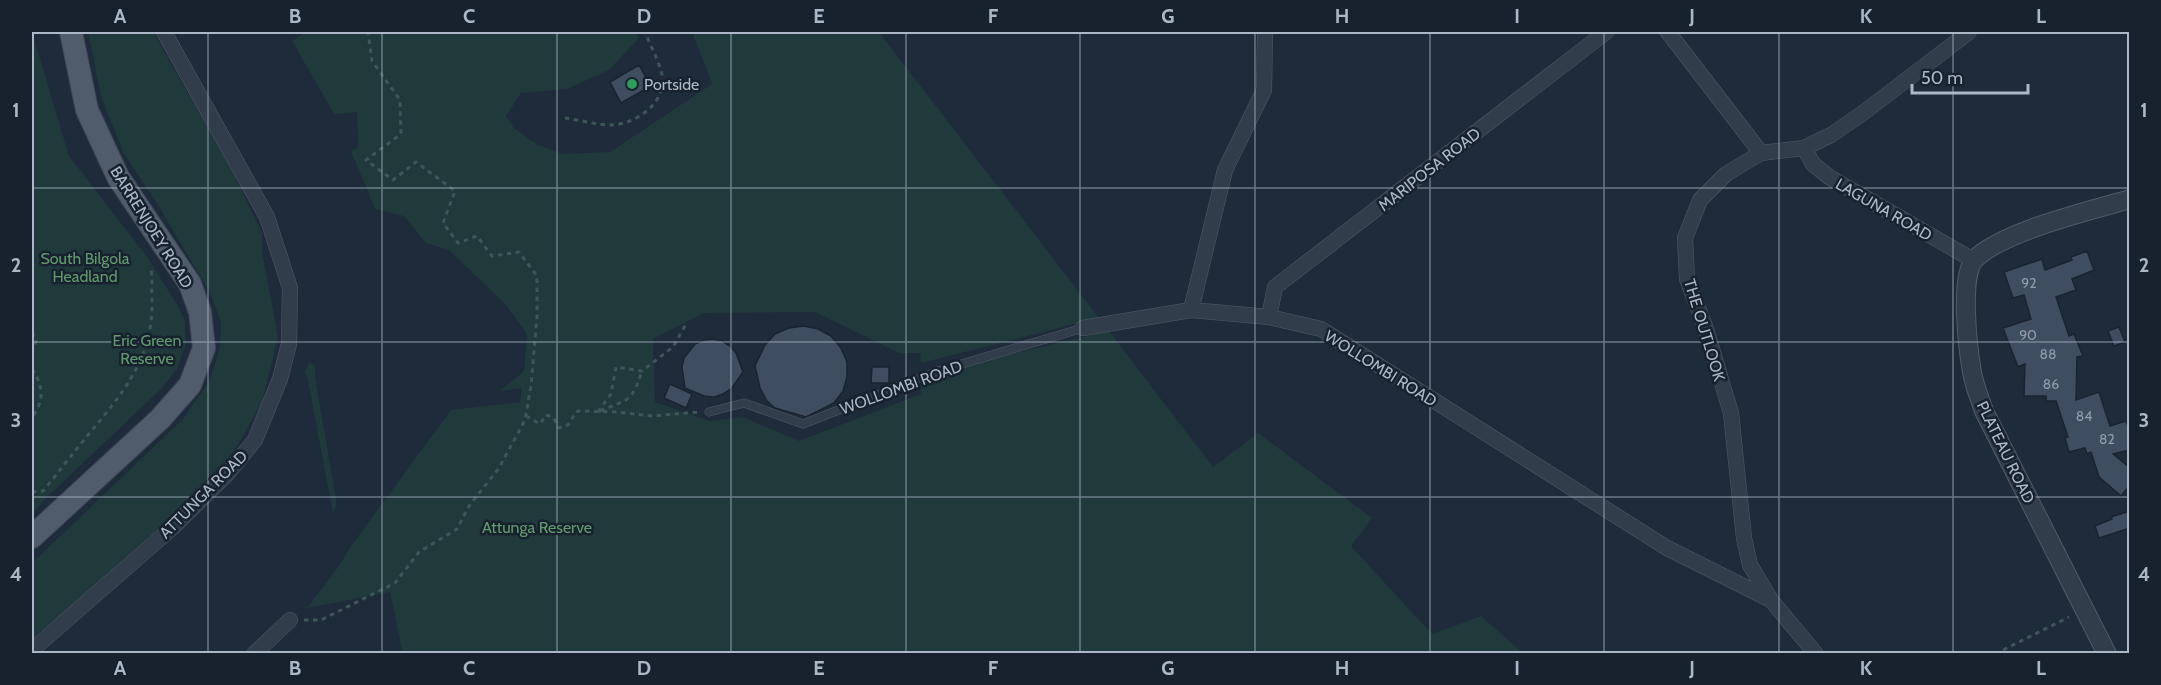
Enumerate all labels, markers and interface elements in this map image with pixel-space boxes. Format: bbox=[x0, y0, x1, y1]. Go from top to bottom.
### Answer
text: A bbox=[114, 4, 127, 28]
text: B bbox=[289, 4, 301, 28]
text: C bbox=[463, 4, 475, 28]
text: D bbox=[637, 4, 651, 28]
text: E bbox=[813, 4, 825, 28]
text: F bbox=[988, 4, 999, 28]
text: G bbox=[1161, 4, 1175, 28]
text: H bbox=[1335, 4, 1349, 28]
text: I bbox=[1514, 4, 1520, 28]
text: J bbox=[1688, 4, 1695, 28]
text: K bbox=[1860, 4, 1873, 28]
text: L bbox=[2036, 4, 2046, 28]
scale bar bbox=[1912, 57, 2028, 95]
text: 50 m bbox=[1921, 67, 1963, 89]
place label: Portside bbox=[644, 75, 699, 94]
marker: Portside bbox=[625, 77, 639, 91]
text: 1 bbox=[12, 98, 20, 122]
text: 1 bbox=[2140, 98, 2148, 122]
street label: MARIPOSA ROAD bbox=[1375, 124, 1484, 215]
street label: BARRENJOEY ROAD bbox=[106, 163, 197, 292]
street label: LAGUNA ROAD bbox=[1832, 174, 1935, 245]
park label: South Bilgola Headland bbox=[40, 249, 130, 286]
text: 2 bbox=[11, 253, 21, 277]
text: 2 bbox=[2139, 253, 2149, 277]
house number: 92 bbox=[2021, 274, 2037, 292]
street label: THE OUTLOOK bbox=[1680, 277, 1729, 384]
street label: WOLLOMBI ROAD bbox=[1321, 326, 1440, 411]
house number: 90 bbox=[2019, 326, 2037, 344]
park label: Eric Green Reserve bbox=[113, 331, 181, 368]
house number: 88 bbox=[2040, 345, 2056, 363]
street label: WOLLOMBI ROAD bbox=[837, 357, 965, 418]
house number: 86 bbox=[2043, 375, 2059, 393]
street label: PLATEAU ROAD bbox=[1973, 398, 2039, 507]
house number: 84 bbox=[2076, 407, 2092, 425]
text: 3 bbox=[11, 408, 21, 432]
text: 3 bbox=[2139, 408, 2149, 432]
house number: 82 bbox=[2099, 430, 2115, 448]
street label: ATTUNGA ROAD bbox=[155, 446, 251, 542]
park label: Attunga Reserve bbox=[482, 518, 592, 537]
text: 4 bbox=[10, 562, 22, 586]
text: 4 bbox=[2138, 562, 2150, 586]
text: A bbox=[114, 656, 127, 680]
text: B bbox=[289, 656, 301, 680]
text: C bbox=[463, 656, 475, 680]
text: D bbox=[637, 656, 651, 680]
text: E bbox=[813, 656, 825, 680]
text: F bbox=[988, 656, 999, 680]
text: G bbox=[1161, 656, 1175, 680]
text: H bbox=[1335, 656, 1349, 680]
text: I bbox=[1514, 656, 1520, 680]
text: J bbox=[1688, 656, 1695, 680]
text: K bbox=[1860, 656, 1873, 680]
text: L bbox=[2036, 656, 2046, 680]

